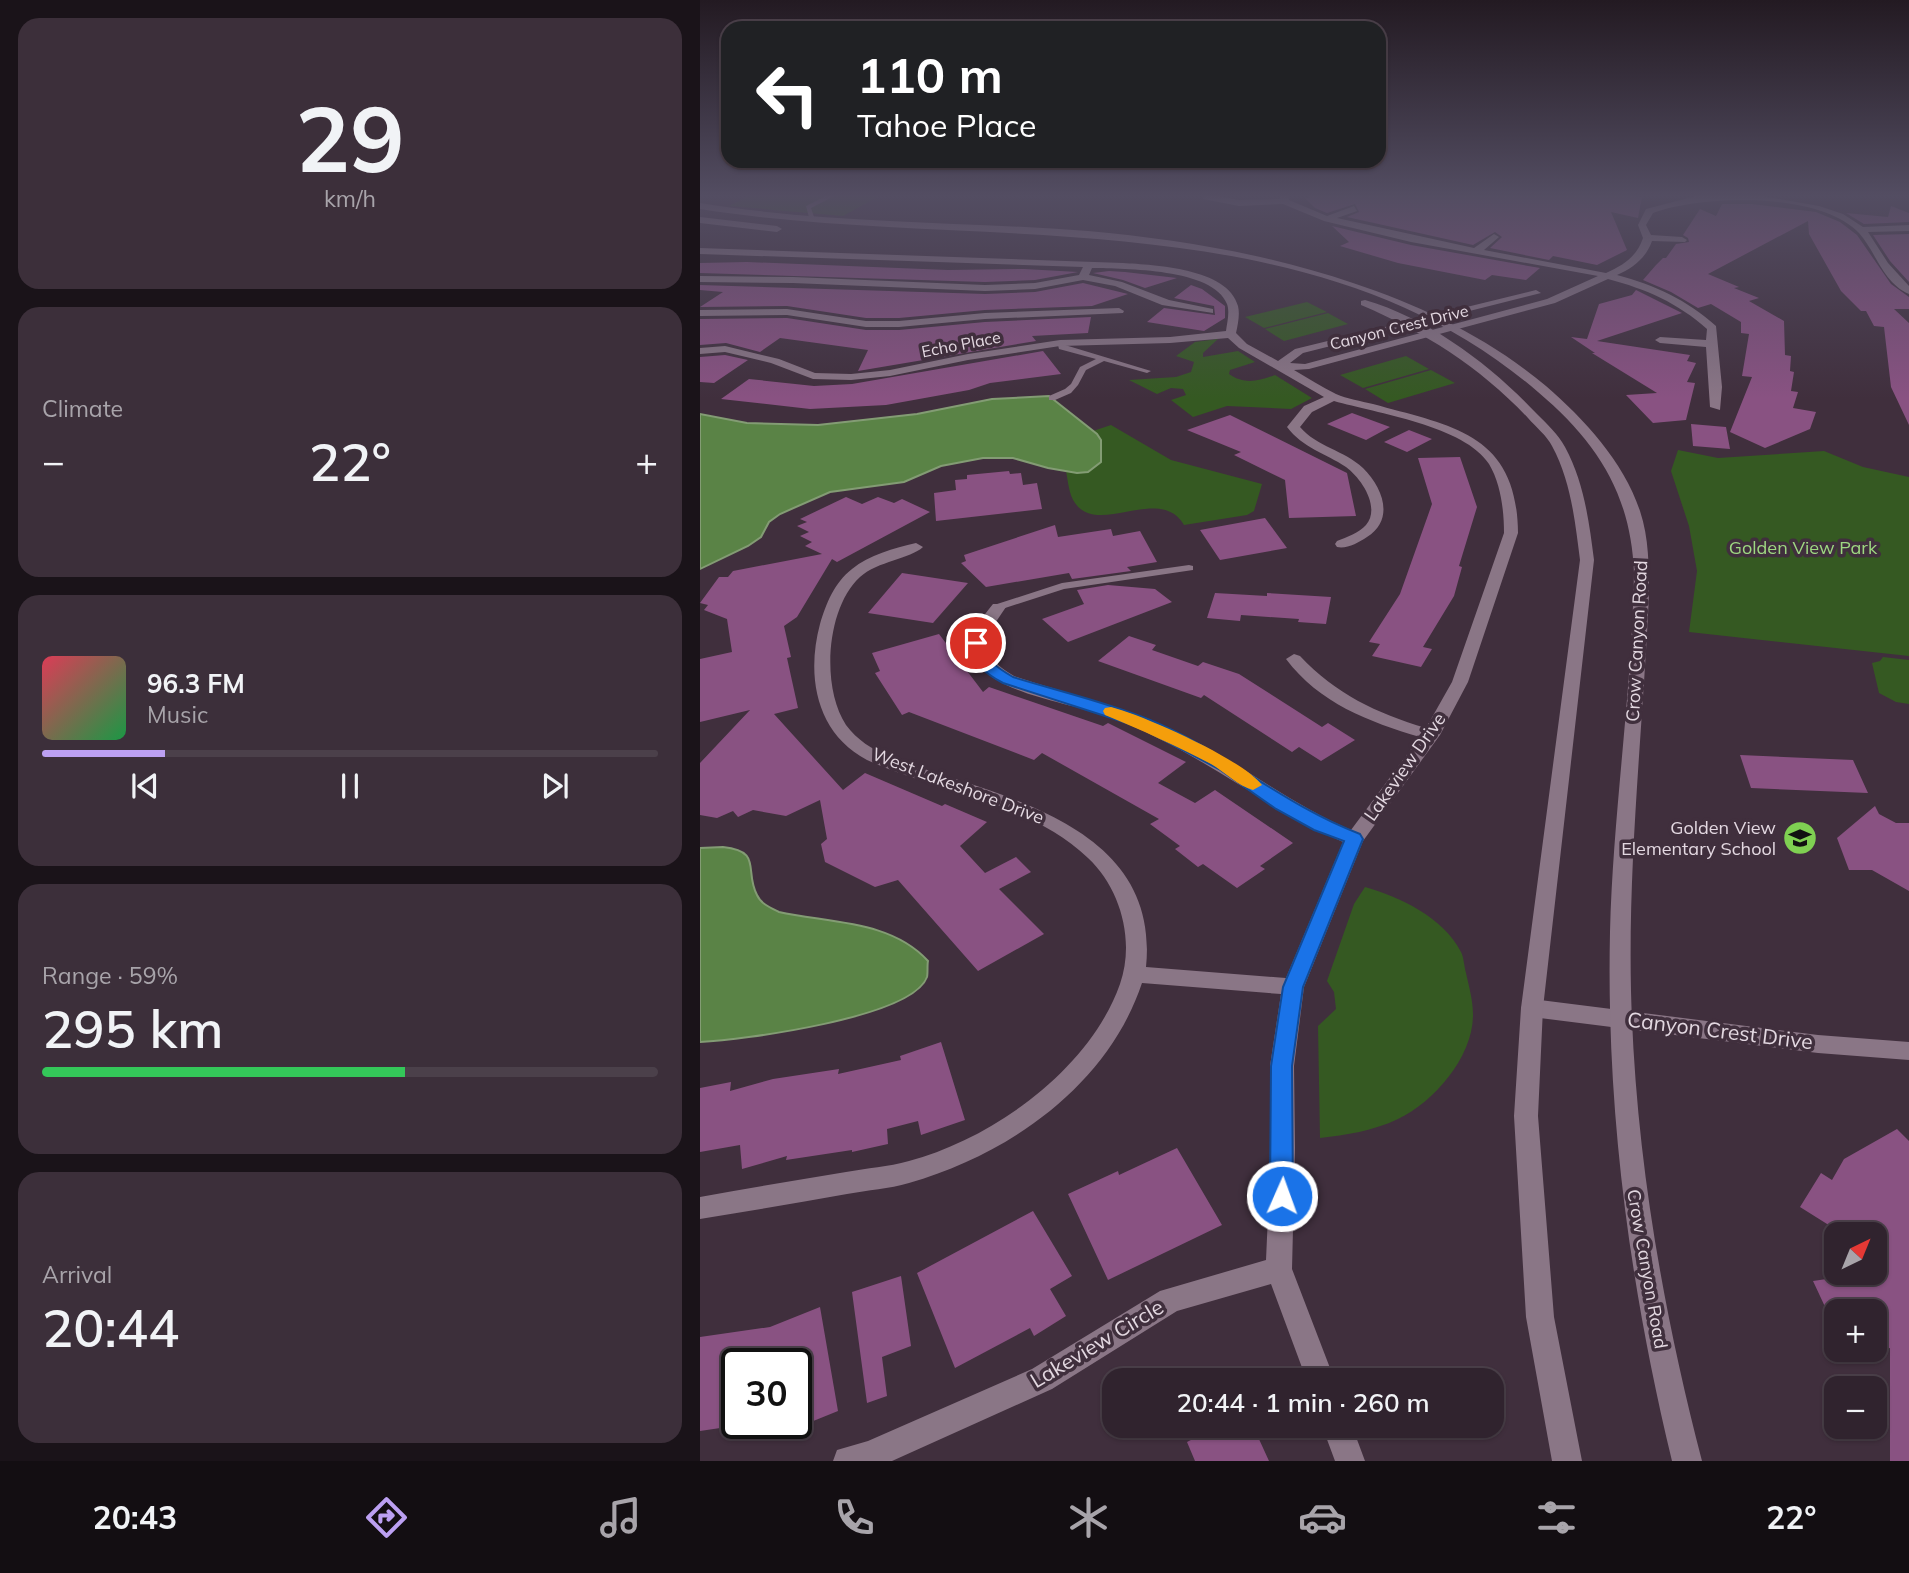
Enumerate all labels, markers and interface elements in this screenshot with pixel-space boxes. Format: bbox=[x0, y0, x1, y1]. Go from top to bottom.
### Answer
text: 110 m bbox=[857, 44, 1003, 105]
icon: left bbox=[742, 49, 833, 140]
text: 29 bbox=[295, 81, 405, 195]
text: Tahoe Place bbox=[857, 105, 1036, 145]
text: km/h bbox=[324, 184, 376, 213]
street label: Canyon Crest Drive bbox=[1328, 300, 1470, 354]
street label: Echo Place bbox=[920, 327, 1002, 361]
text: Climate bbox=[42, 394, 123, 423]
text: 22° bbox=[309, 429, 391, 494]
text: − bbox=[42, 437, 65, 485]
text: + bbox=[635, 437, 658, 485]
park label: Golden View Park bbox=[1729, 536, 1878, 559]
street label: Crow Canyon Road bbox=[1621, 560, 1652, 722]
pin bbox=[946, 613, 1006, 673]
icon: arrive bbox=[957, 624, 995, 662]
text: 96.3 FM bbox=[147, 667, 245, 700]
text: Music bbox=[147, 700, 208, 729]
street label: Lakeview Drive bbox=[1359, 708, 1450, 825]
street label: West Lakeshore Drive bbox=[869, 742, 1047, 829]
icon: previous bbox=[126, 767, 164, 805]
icon: pause bbox=[331, 767, 369, 805]
icon: next bbox=[536, 767, 574, 805]
place label: Golden View Elementary School bbox=[1621, 816, 1776, 860]
school or university icon: Golden View Elementary School bbox=[1781, 819, 1819, 857]
text: Range · 59% bbox=[42, 961, 178, 990]
text: 295 km bbox=[42, 996, 223, 1061]
street label: Canyon Crest Drive bbox=[1626, 1006, 1814, 1054]
position arrow bbox=[1245, 1159, 1319, 1233]
street label: Crow Canyon Road bbox=[1622, 1187, 1673, 1350]
north arrow bbox=[1824, 1222, 1886, 1284]
map controls bbox=[1824, 1222, 1887, 1439]
text: Arrival bbox=[42, 1260, 112, 1289]
street label: Lakeview Circle bbox=[1025, 1293, 1168, 1393]
text: 20:44 bbox=[42, 1295, 179, 1360]
button: + bbox=[1824, 1299, 1887, 1362]
speed limit sign: 30 bbox=[721, 1348, 812, 1439]
button: − bbox=[1824, 1376, 1887, 1439]
text: 20:44 · 1 min · 260 m bbox=[1176, 1386, 1430, 1419]
icon: directions bbox=[362, 1493, 411, 1542]
icon: music bbox=[596, 1493, 645, 1542]
icon: phone bbox=[830, 1493, 879, 1542]
icon: climate bbox=[1064, 1493, 1113, 1542]
icon: car bbox=[1298, 1493, 1347, 1542]
icon: filters bbox=[1532, 1493, 1581, 1542]
text: 20:43 bbox=[92, 1497, 177, 1537]
text: 22° bbox=[1766, 1497, 1816, 1537]

